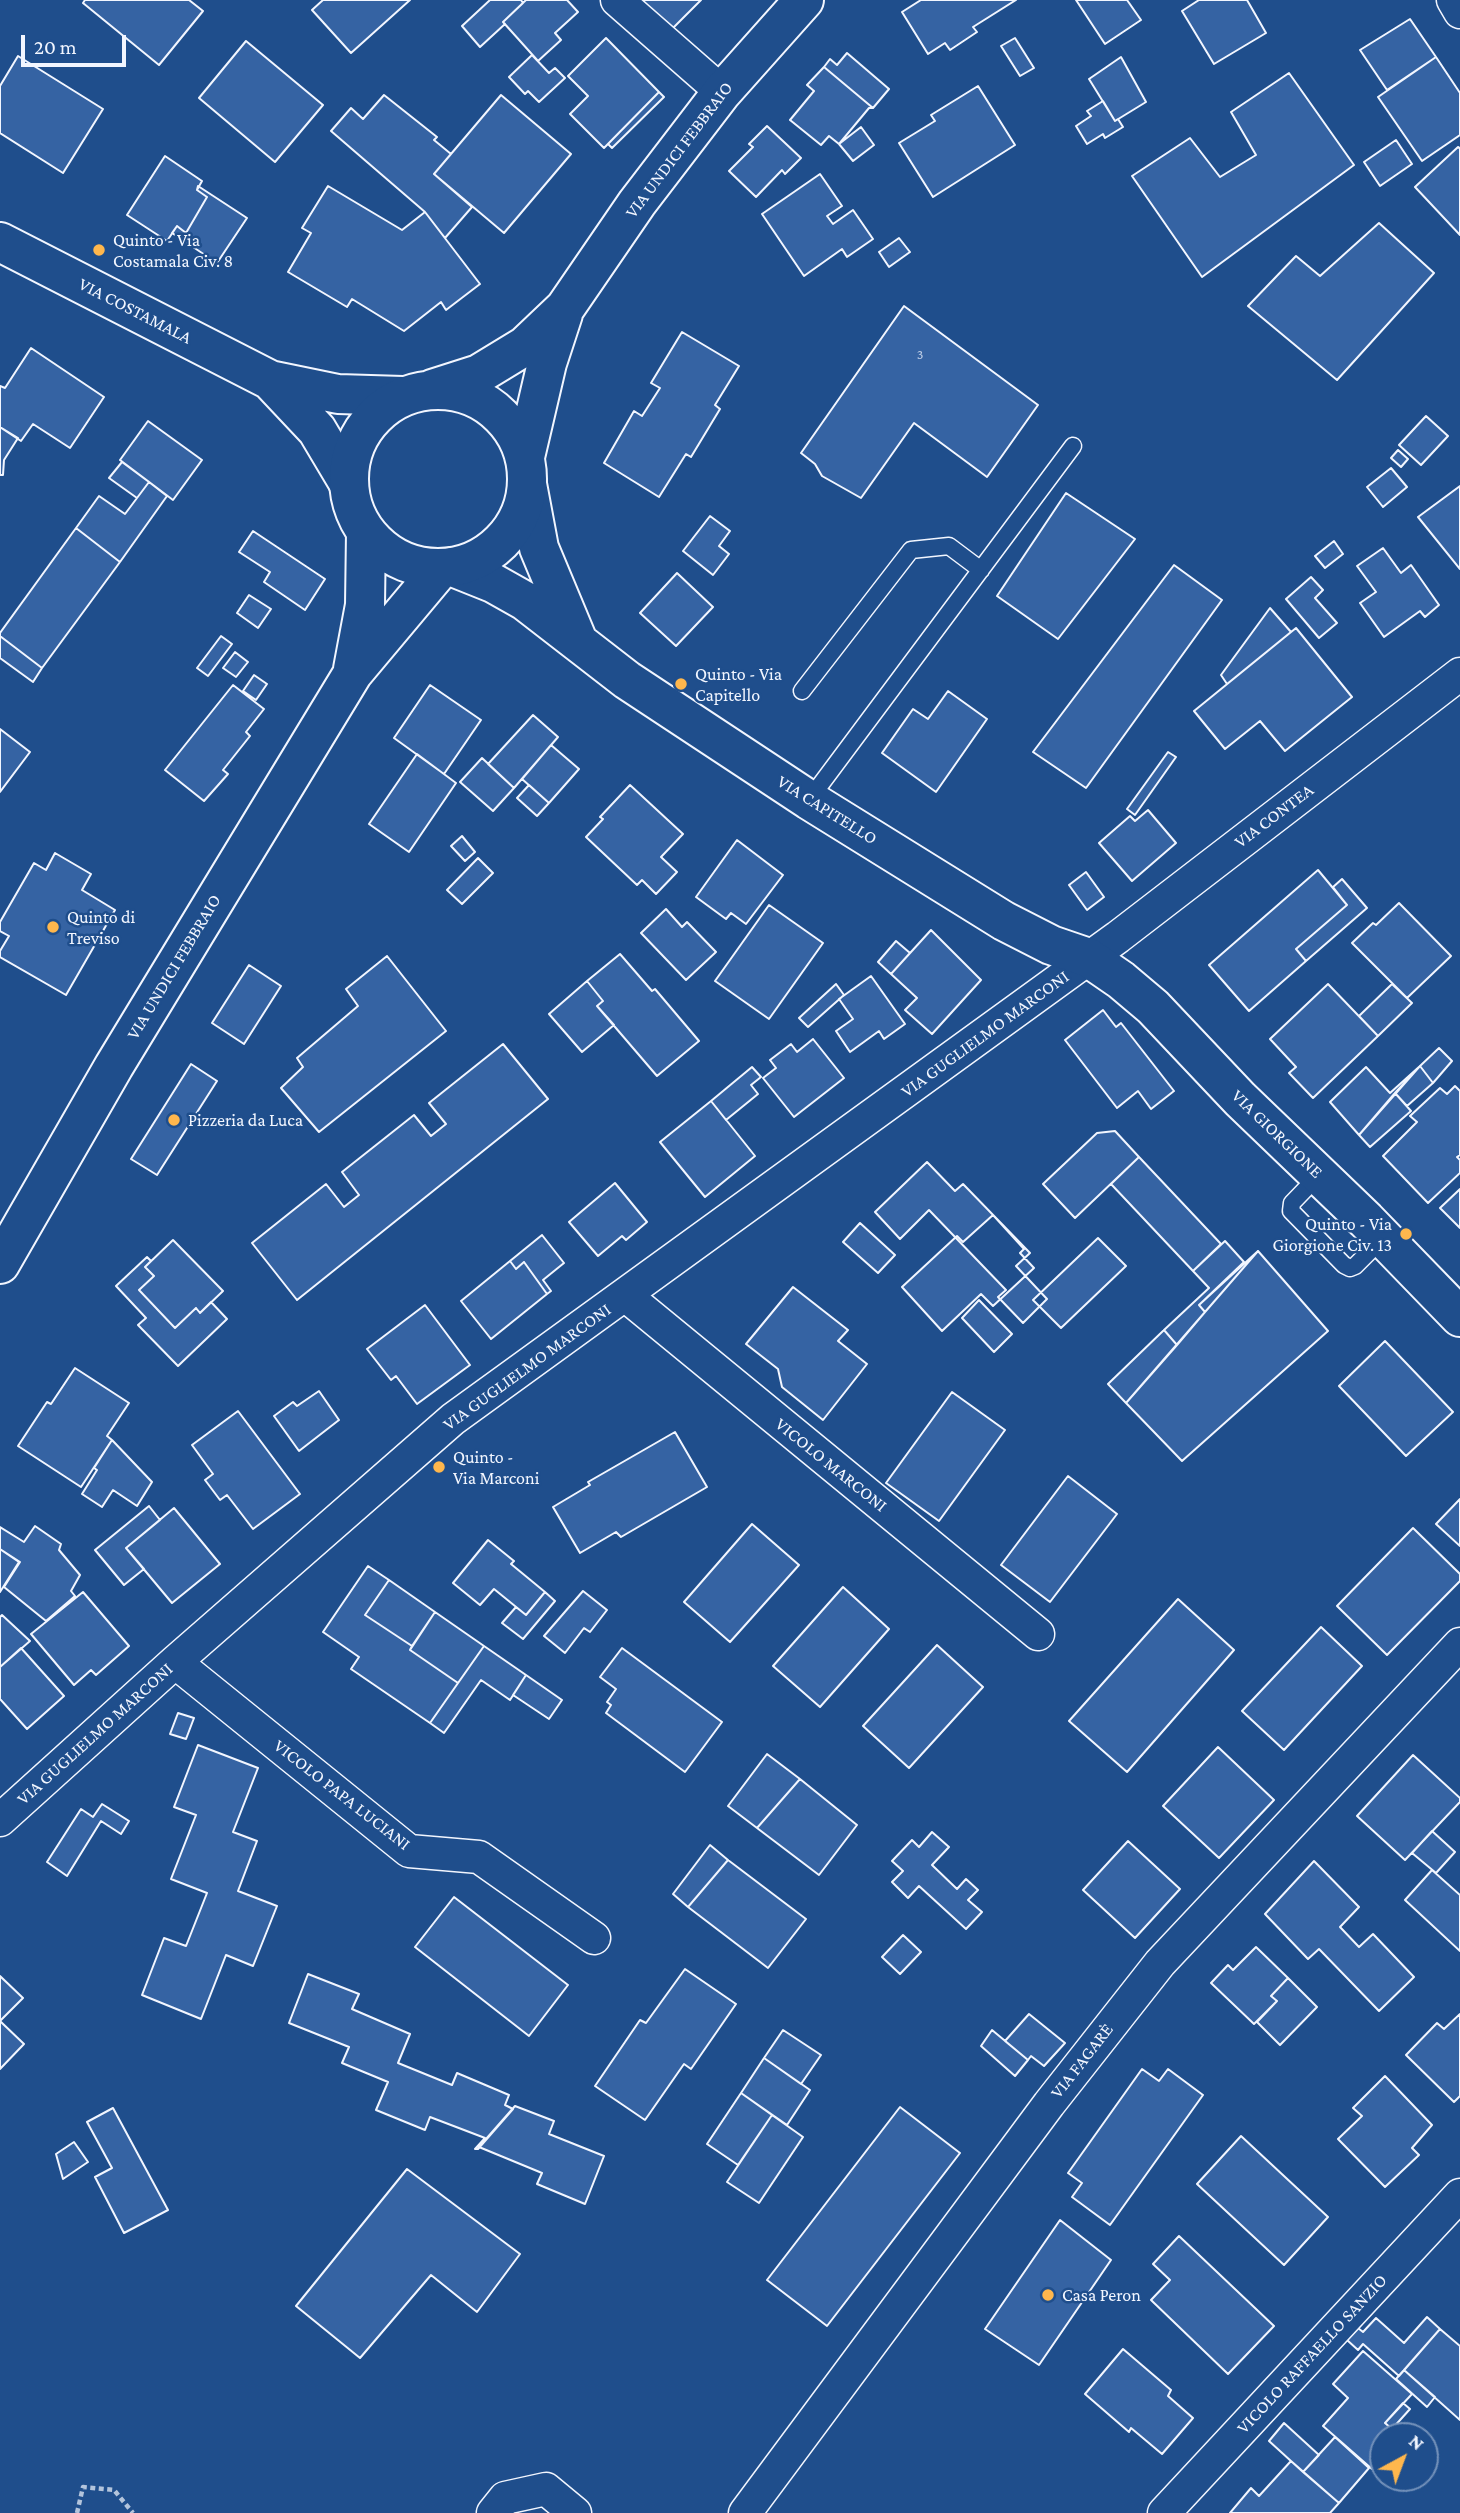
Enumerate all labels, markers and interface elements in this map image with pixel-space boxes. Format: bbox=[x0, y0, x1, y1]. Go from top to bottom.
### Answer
scale bar bbox=[24, 21, 130, 65]
text: 20 m bbox=[34, 35, 77, 59]
street label: VIA UNDICI FEBBRAIO bbox=[621, 77, 737, 223]
place label: Quinto - Via Costamala Civ. 8 bbox=[113, 229, 233, 272]
marker: Quinto - Via Costamala Civ. 8 bbox=[91, 242, 107, 258]
street label: VIA COSTAMALA bbox=[75, 273, 195, 349]
house number: 3 bbox=[917, 347, 923, 363]
place label: Quinto - Via Capitello bbox=[695, 663, 782, 706]
marker: Quinto - Via Capitello bbox=[673, 676, 689, 692]
street label: VIA CAPITELLO bbox=[773, 771, 881, 849]
street label: VIA CONTEA bbox=[1230, 779, 1318, 853]
street label: VIA UNDICI FEBBRAIO bbox=[122, 891, 226, 1043]
place label: Quinto di Treviso bbox=[67, 906, 135, 948]
marker: Quinto di Treviso bbox=[45, 919, 61, 935]
street label: VIA GUGLIELMO MARCONI bbox=[897, 966, 1073, 1102]
street label: VIA GIORGIONE bbox=[1227, 1085, 1327, 1183]
place label: Pizzeria da Luca bbox=[188, 1109, 303, 1131]
marker: Pizzeria da Luca bbox=[166, 1112, 182, 1128]
place label: Quinto - Via Giorgione Civ. 13 bbox=[1273, 1213, 1392, 1256]
marker: Quinto - Via Giorgione Civ. 13 bbox=[1398, 1226, 1414, 1242]
street label: VIA GUGLIELMO MARCONI bbox=[439, 1299, 615, 1435]
street label: VICOLO MARCONI bbox=[771, 1413, 891, 1517]
place label: Quinto - Via Marconi bbox=[453, 1446, 539, 1488]
marker: Quinto - Via Marconi bbox=[431, 1459, 447, 1475]
street label: VIA GUGLIELMO MARCONI bbox=[13, 1658, 177, 1810]
street label: VICOLO PAPA LUCIANI bbox=[269, 1735, 415, 1855]
street label: VIA FAGARÈ bbox=[1046, 2019, 1118, 2103]
street label: VICOLO RAFFAELLO SANZIO bbox=[1232, 2270, 1392, 2438]
place label: Casa Peron bbox=[1062, 2284, 1141, 2306]
marker: Casa Peron bbox=[1040, 2287, 1056, 2303]
north arrow bbox=[1369, 2422, 1439, 2492]
text: N bbox=[1405, 2430, 1429, 2454]

